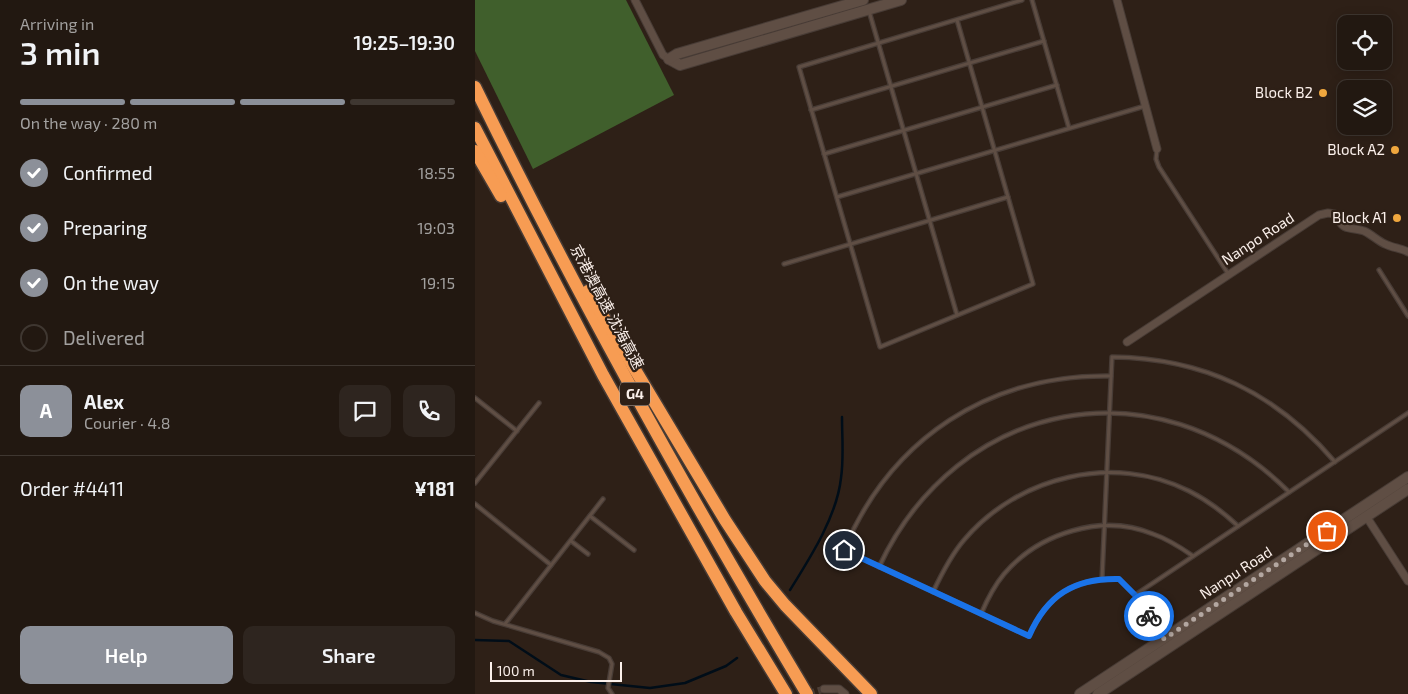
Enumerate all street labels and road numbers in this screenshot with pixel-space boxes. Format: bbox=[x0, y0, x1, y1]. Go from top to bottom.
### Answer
street label: Nanpo Road bbox=[1218, 208, 1297, 268]
street label: 京港澳高速 沈海高速 bbox=[567, 241, 648, 372]
road number: G4 bbox=[620, 382, 650, 406]
street label: Nanpu Road bbox=[1196, 542, 1275, 602]

